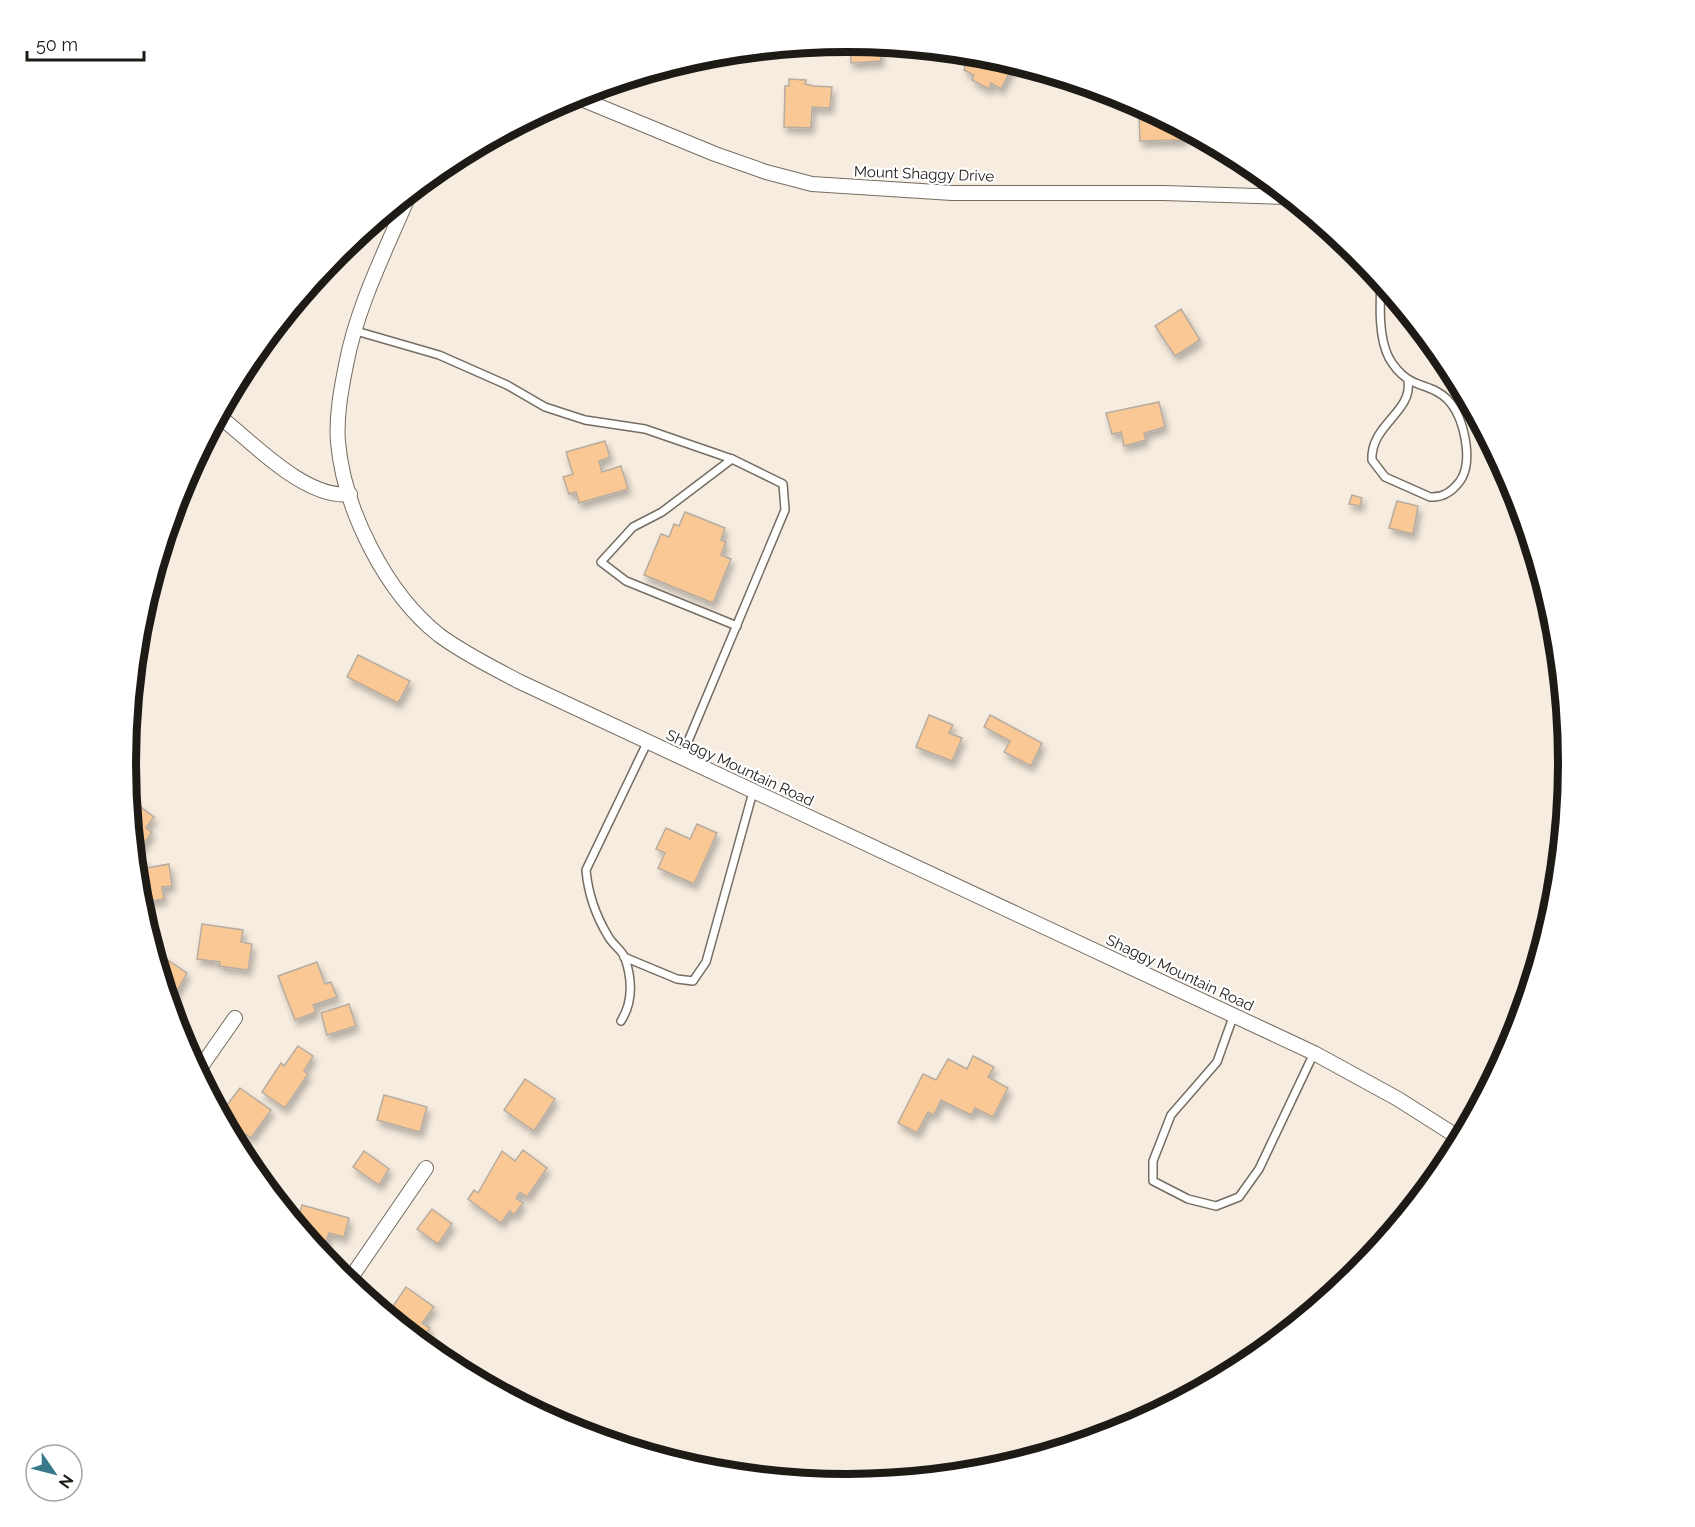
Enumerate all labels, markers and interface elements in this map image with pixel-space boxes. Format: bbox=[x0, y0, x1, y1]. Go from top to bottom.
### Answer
scale bar bbox=[27, 24, 144, 62]
text: 50 m bbox=[36, 34, 78, 55]
street label: Mount Shaggy Drive bbox=[854, 163, 995, 185]
street label: Shaggy Mountain Road bbox=[663, 726, 817, 810]
street label: Shaggy Mountain Road bbox=[1103, 931, 1257, 1015]
north arrow bbox=[24, 1443, 84, 1503]
text: N bbox=[55, 1471, 77, 1492]

